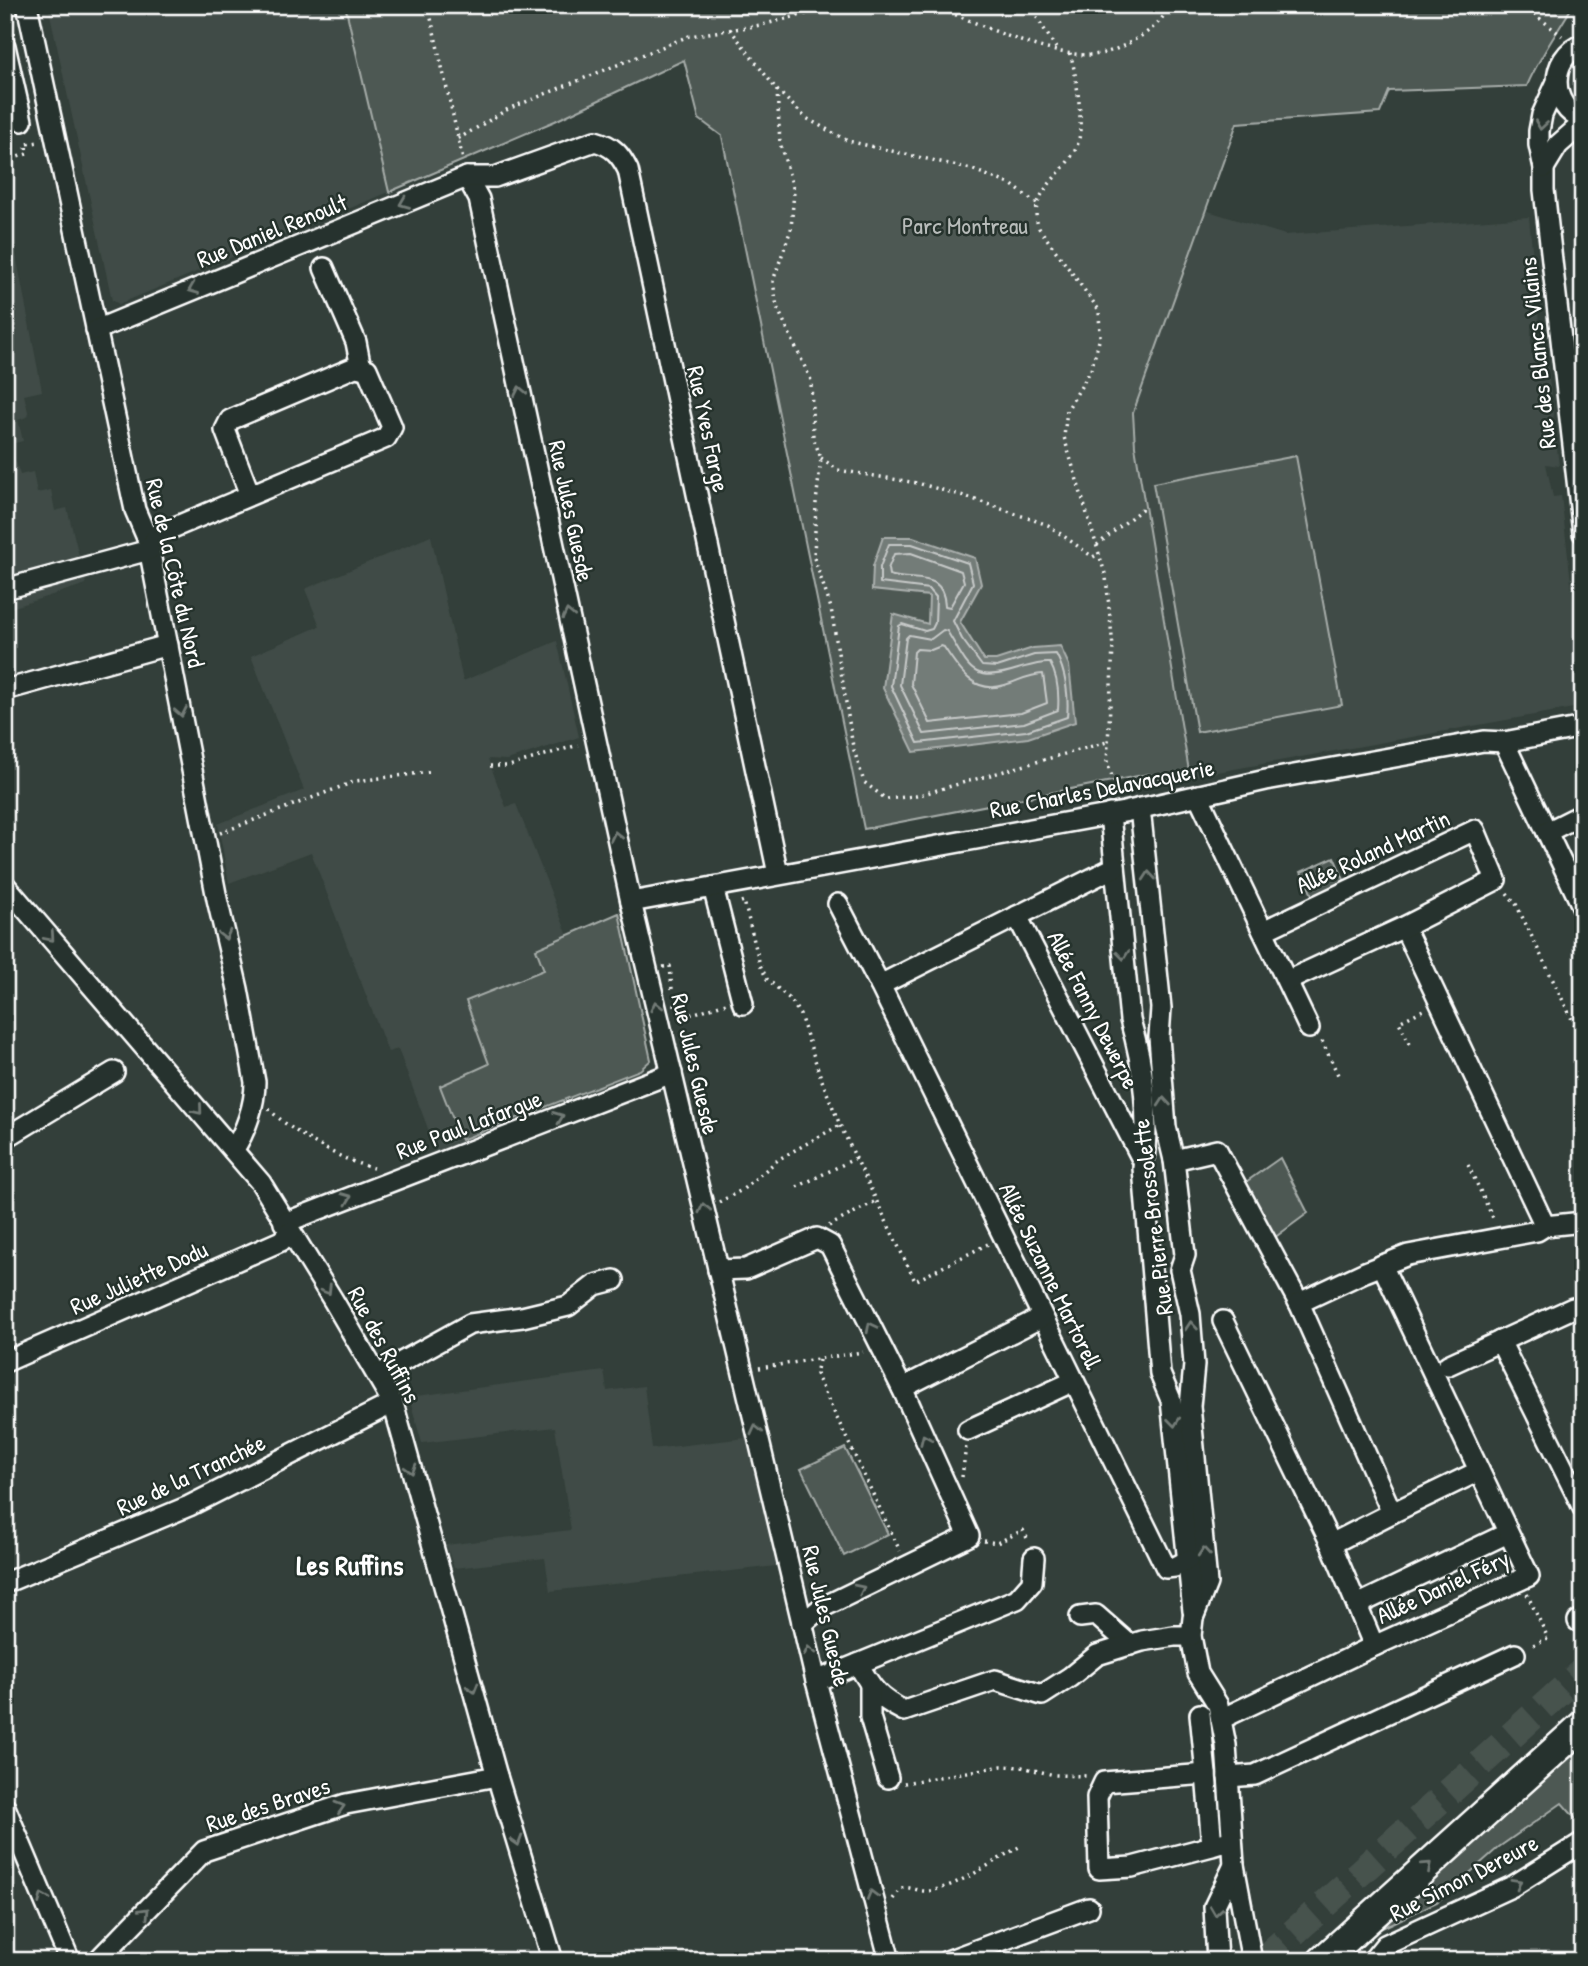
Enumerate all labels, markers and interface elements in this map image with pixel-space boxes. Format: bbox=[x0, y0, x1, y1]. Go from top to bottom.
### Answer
one-way arrow bbox=[1534, 119, 1549, 131]
street label: Rue Daniel Renoult bbox=[192, 185, 352, 275]
one-way arrow bbox=[398, 194, 410, 208]
park label: Parc Montreau bbox=[902, 209, 1028, 241]
street label: Rue des Blancs Vilains bbox=[1511, 256, 1563, 450]
one-way arrow bbox=[188, 281, 200, 295]
street label: Rue Yves Farge bbox=[680, 363, 738, 495]
one-way arrow bbox=[514, 385, 529, 397]
street label: Rue Jules Guesde bbox=[541, 437, 603, 585]
street label: Rue de la Côte du Nord bbox=[139, 475, 213, 670]
one-way arrow bbox=[562, 608, 577, 620]
one-way arrow bbox=[173, 706, 188, 718]
street label: Rue Charles Delavacquerie bbox=[987, 751, 1217, 825]
street label: Allée Roland Martin bbox=[1291, 801, 1455, 901]
one-way arrow bbox=[610, 830, 625, 842]
one-way arrow bbox=[1141, 870, 1156, 881]
street label: Allée Fanny Dewerpe bbox=[1040, 925, 1148, 1094]
one-way arrow bbox=[42, 929, 54, 942]
one-way arrow bbox=[217, 929, 231, 941]
one-way arrow bbox=[1116, 949, 1131, 961]
street label: Rue Jules Guesde bbox=[664, 990, 728, 1138]
one-way arrow bbox=[650, 1000, 664, 1012]
street label: Rue Paul Lafargue bbox=[391, 1081, 546, 1167]
one-way arrow bbox=[1157, 1096, 1172, 1107]
one-way arrow bbox=[190, 1101, 202, 1114]
one-way arrow bbox=[553, 1111, 565, 1125]
street label: Rue Pierre Brossolette bbox=[1124, 1117, 1180, 1317]
street label: Allée Suzanne Martorell bbox=[992, 1177, 1110, 1375]
one-way arrow bbox=[341, 1193, 353, 1207]
one-way arrow bbox=[698, 1202, 712, 1214]
street label: Rue Juliette Dodu bbox=[65, 1232, 213, 1322]
street label: Rue des Ruffins bbox=[341, 1281, 429, 1408]
one-way arrow bbox=[318, 1282, 331, 1295]
one-way arrow bbox=[1184, 1320, 1199, 1331]
one-way arrow bbox=[866, 1322, 880, 1334]
one-way arrow bbox=[1166, 1417, 1181, 1428]
one-way arrow bbox=[750, 1424, 764, 1436]
street label: Rue de la Tranchée bbox=[111, 1425, 270, 1523]
one-way arrow bbox=[919, 1434, 933, 1446]
one-way arrow bbox=[403, 1462, 417, 1474]
street label: Allée Daniel Féry bbox=[1371, 1541, 1514, 1631]
street label: Rue Jules Guesde bbox=[795, 1542, 859, 1690]
district label: Les Ruffins bbox=[296, 1546, 404, 1584]
one-way arrow bbox=[1197, 1547, 1212, 1558]
one-way arrow bbox=[853, 1584, 865, 1598]
one-way arrow bbox=[802, 1645, 817, 1657]
one-way arrow bbox=[464, 1682, 479, 1694]
street label: Rue des Braves bbox=[202, 1769, 334, 1839]
one-way arrow bbox=[333, 1800, 345, 1815]
street label: Rue Simon Dereure bbox=[1384, 1826, 1544, 1928]
one-way arrow bbox=[508, 1835, 523, 1847]
one-way arrow bbox=[1419, 1861, 1432, 1874]
one-way arrow bbox=[1509, 1878, 1522, 1891]
one-way arrow bbox=[866, 1889, 880, 1901]
one-way arrow bbox=[38, 1893, 52, 1905]
one-way arrow bbox=[1209, 1905, 1224, 1917]
one-way arrow bbox=[136, 1907, 149, 1920]

